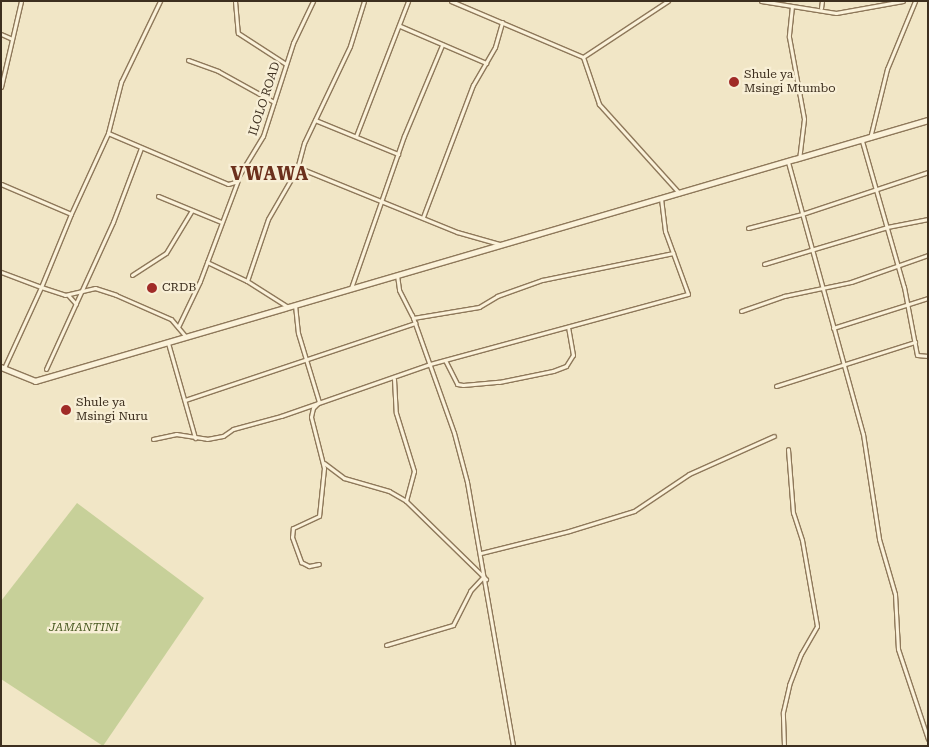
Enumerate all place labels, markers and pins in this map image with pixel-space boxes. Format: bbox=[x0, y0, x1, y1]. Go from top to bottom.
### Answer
place label: Shule ya Msingi Mtumbo bbox=[744, 68, 836, 96]
marker: Shule ya Msingi Mtumbo bbox=[728, 76, 740, 88]
place label: CRDB bbox=[162, 281, 196, 295]
marker: CRDB bbox=[146, 282, 158, 294]
place label: Shule ya Msingi Nuru bbox=[76, 396, 148, 424]
marker: Shule ya Msingi Nuru bbox=[60, 404, 72, 416]

